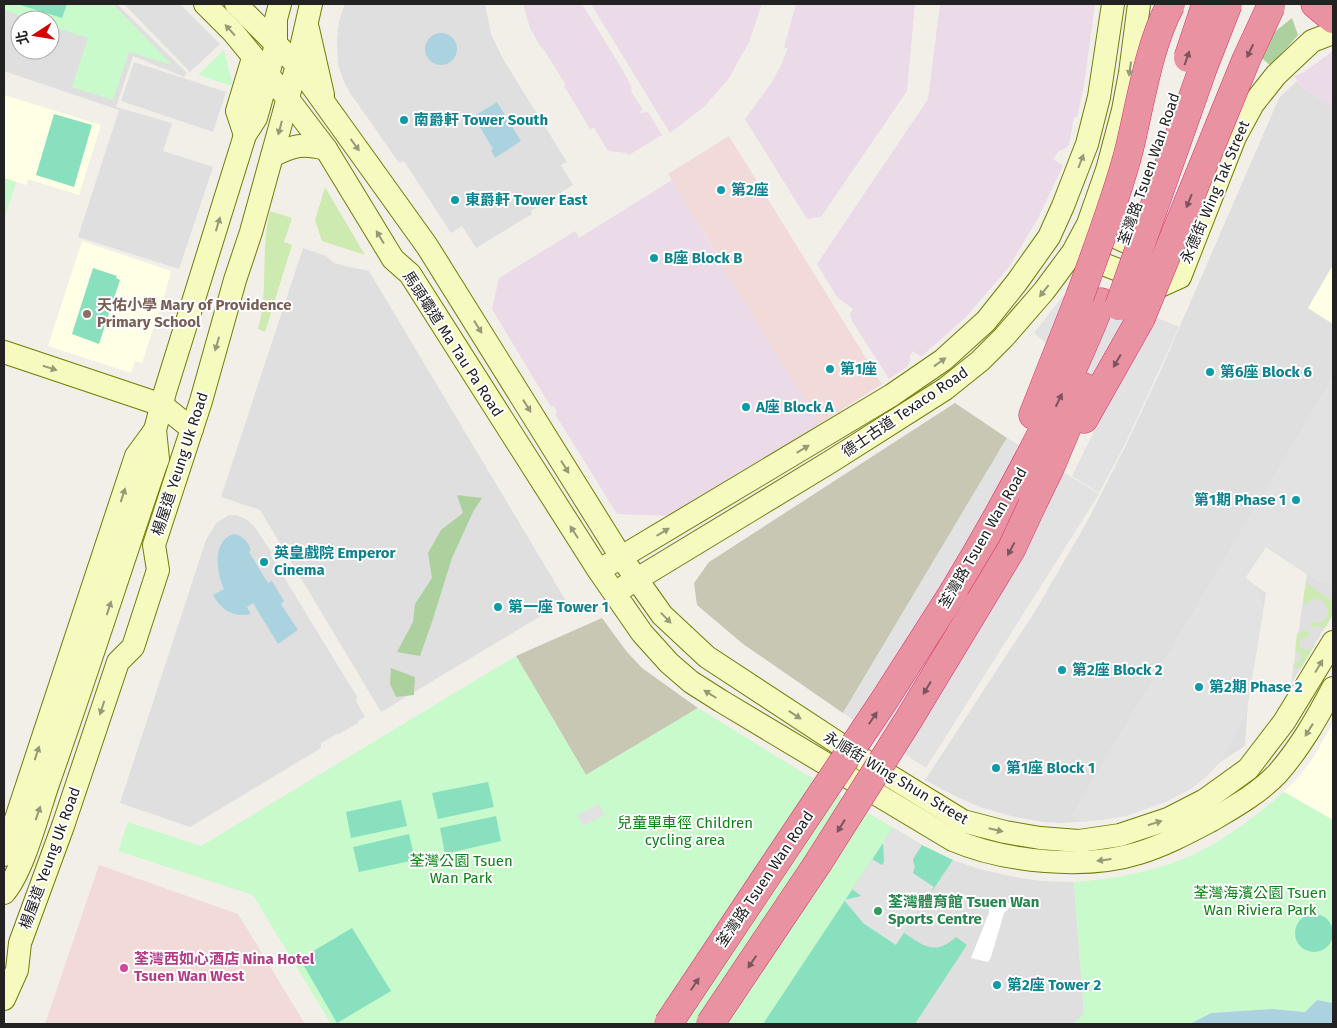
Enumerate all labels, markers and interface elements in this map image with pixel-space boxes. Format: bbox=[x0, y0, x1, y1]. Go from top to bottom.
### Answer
north arrow bbox=[10, 10, 60, 60]
one-way arrow bbox=[224, 24, 236, 36]
text: 北 bbox=[13, 29, 33, 46]
one-way arrow bbox=[1246, 43, 1255, 58]
one-way arrow bbox=[1184, 50, 1192, 65]
one-way arrow bbox=[1126, 62, 1134, 78]
street label: 荃灣路 Tsuen Wan Road bbox=[1114, 90, 1184, 248]
place label: 南爵軒 Tower South bbox=[414, 111, 548, 129]
marker: 南爵軒 Tower South bbox=[398, 114, 410, 126]
street label: 永德街 Wing Tak Street bbox=[1177, 117, 1254, 266]
one-way arrow bbox=[276, 120, 284, 135]
one-way arrow bbox=[350, 138, 360, 152]
one-way arrow bbox=[1078, 153, 1085, 168]
place label: 第2座 bbox=[731, 181, 769, 199]
marker: 第2座 bbox=[715, 184, 727, 196]
place label: 東爵軒 Tower East bbox=[465, 191, 588, 209]
marker: 東爵軒 Tower East bbox=[449, 194, 461, 206]
one-way arrow bbox=[1184, 194, 1192, 208]
one-way arrow bbox=[214, 217, 222, 232]
one-way arrow bbox=[375, 230, 384, 243]
place label: B座 Block B bbox=[664, 249, 742, 267]
marker: B座 Block B bbox=[648, 252, 660, 264]
street label: 馬頭壩道 Ma Tau Pa Road bbox=[399, 268, 507, 420]
one-way arrow bbox=[1038, 284, 1049, 297]
place label: 天佑小學 Mary of Providence Primary School bbox=[97, 296, 292, 331]
marker: 天佑小學 Mary of Providence Primary School bbox=[81, 308, 93, 320]
one-way arrow bbox=[474, 321, 483, 334]
one-way arrow bbox=[213, 337, 221, 352]
one-way arrow bbox=[1113, 354, 1122, 367]
one-way arrow bbox=[933, 357, 947, 367]
place label: 第1座 bbox=[840, 360, 877, 378]
marker: 第1座 bbox=[824, 363, 836, 375]
street label: 德士古道 Texaco Road bbox=[838, 363, 972, 461]
place label: 第6座 Block 6 bbox=[1220, 363, 1312, 381]
one-way arrow bbox=[43, 364, 58, 372]
marker: 第6座 Block 6 bbox=[1204, 366, 1216, 378]
street label: 楊屋道 Yeung Uk Road bbox=[148, 390, 212, 538]
one-way arrow bbox=[1055, 393, 1063, 407]
place label: A座 Block A bbox=[755, 398, 835, 416]
one-way arrow bbox=[522, 399, 532, 412]
marker: A座 Block A bbox=[740, 401, 752, 413]
one-way arrow bbox=[796, 444, 809, 453]
one-way arrow bbox=[561, 461, 570, 474]
street label: 荃灣路 Tsuen Wan Road bbox=[935, 464, 1031, 612]
one-way arrow bbox=[119, 487, 127, 502]
place label: 第1期 Phase 1 bbox=[1194, 491, 1286, 509]
marker: 第1期 Phase 1 bbox=[1290, 494, 1302, 506]
one-way arrow bbox=[569, 525, 578, 538]
one-way arrow bbox=[656, 527, 669, 536]
one-way arrow bbox=[1007, 542, 1015, 556]
place label: 英皇戲院 Emperor Cinema bbox=[274, 544, 397, 579]
marker: 英皇戲院 Emperor Cinema bbox=[258, 556, 270, 568]
place label: 第一座 Tower 1 bbox=[508, 598, 609, 616]
one-way arrow bbox=[105, 600, 113, 615]
marker: 第一座 Tower 1 bbox=[492, 601, 504, 613]
one-way arrow bbox=[660, 611, 672, 623]
one-way arrow bbox=[1315, 659, 1324, 673]
place label: 第2座 Block 2 bbox=[1072, 661, 1163, 679]
marker: 第2座 Block 2 bbox=[1056, 664, 1068, 676]
place label: 第2期 Phase 2 bbox=[1209, 678, 1303, 696]
marker: 第2期 Phase 2 bbox=[1193, 681, 1205, 693]
one-way arrow bbox=[923, 682, 932, 695]
one-way arrow bbox=[704, 689, 717, 699]
one-way arrow bbox=[98, 701, 106, 716]
one-way arrow bbox=[788, 710, 802, 720]
one-way arrow bbox=[868, 711, 878, 724]
one-way arrow bbox=[1304, 724, 1314, 737]
street label: 永順街 Wing Shun Street bbox=[821, 728, 972, 829]
one-way arrow bbox=[34, 746, 42, 761]
place label: 第1座 Block 1 bbox=[1006, 759, 1095, 777]
marker: 第1座 Block 1 bbox=[990, 762, 1002, 774]
street label: 楊屋道 Yeung Uk Road bbox=[16, 784, 84, 932]
one-way arrow bbox=[34, 805, 42, 820]
street label: 荃灣路 Tsuen Wan Road bbox=[713, 808, 817, 950]
park label: 兒童單車徑 Children cycling area bbox=[617, 814, 753, 849]
one-way arrow bbox=[837, 819, 846, 833]
one-way arrow bbox=[1148, 819, 1163, 827]
one-way arrow bbox=[988, 826, 1003, 834]
park label: 荃灣公園 Tsuen Wan Park bbox=[409, 852, 513, 887]
one-way arrow bbox=[1095, 856, 1111, 864]
park label: 荃灣海濱公園 Tsuen Wan Riviera Park bbox=[1193, 884, 1327, 919]
place label: 荃灣體育館 Tsuen Wan Sports Centre bbox=[888, 893, 1039, 928]
marker: 荃灣體育館 Tsuen Wan Sports Centre bbox=[872, 905, 884, 917]
place label: 荃灣西如心酒店 Nina Hotel Tsuen Wan West bbox=[134, 950, 315, 985]
one-way arrow bbox=[747, 955, 757, 968]
marker: 荃灣西如心酒店 Nina Hotel Tsuen Wan West bbox=[118, 962, 130, 974]
place label: 第2座 Tower 2 bbox=[1007, 976, 1101, 994]
one-way arrow bbox=[690, 977, 700, 990]
marker: 第2座 Tower 2 bbox=[991, 979, 1003, 991]

